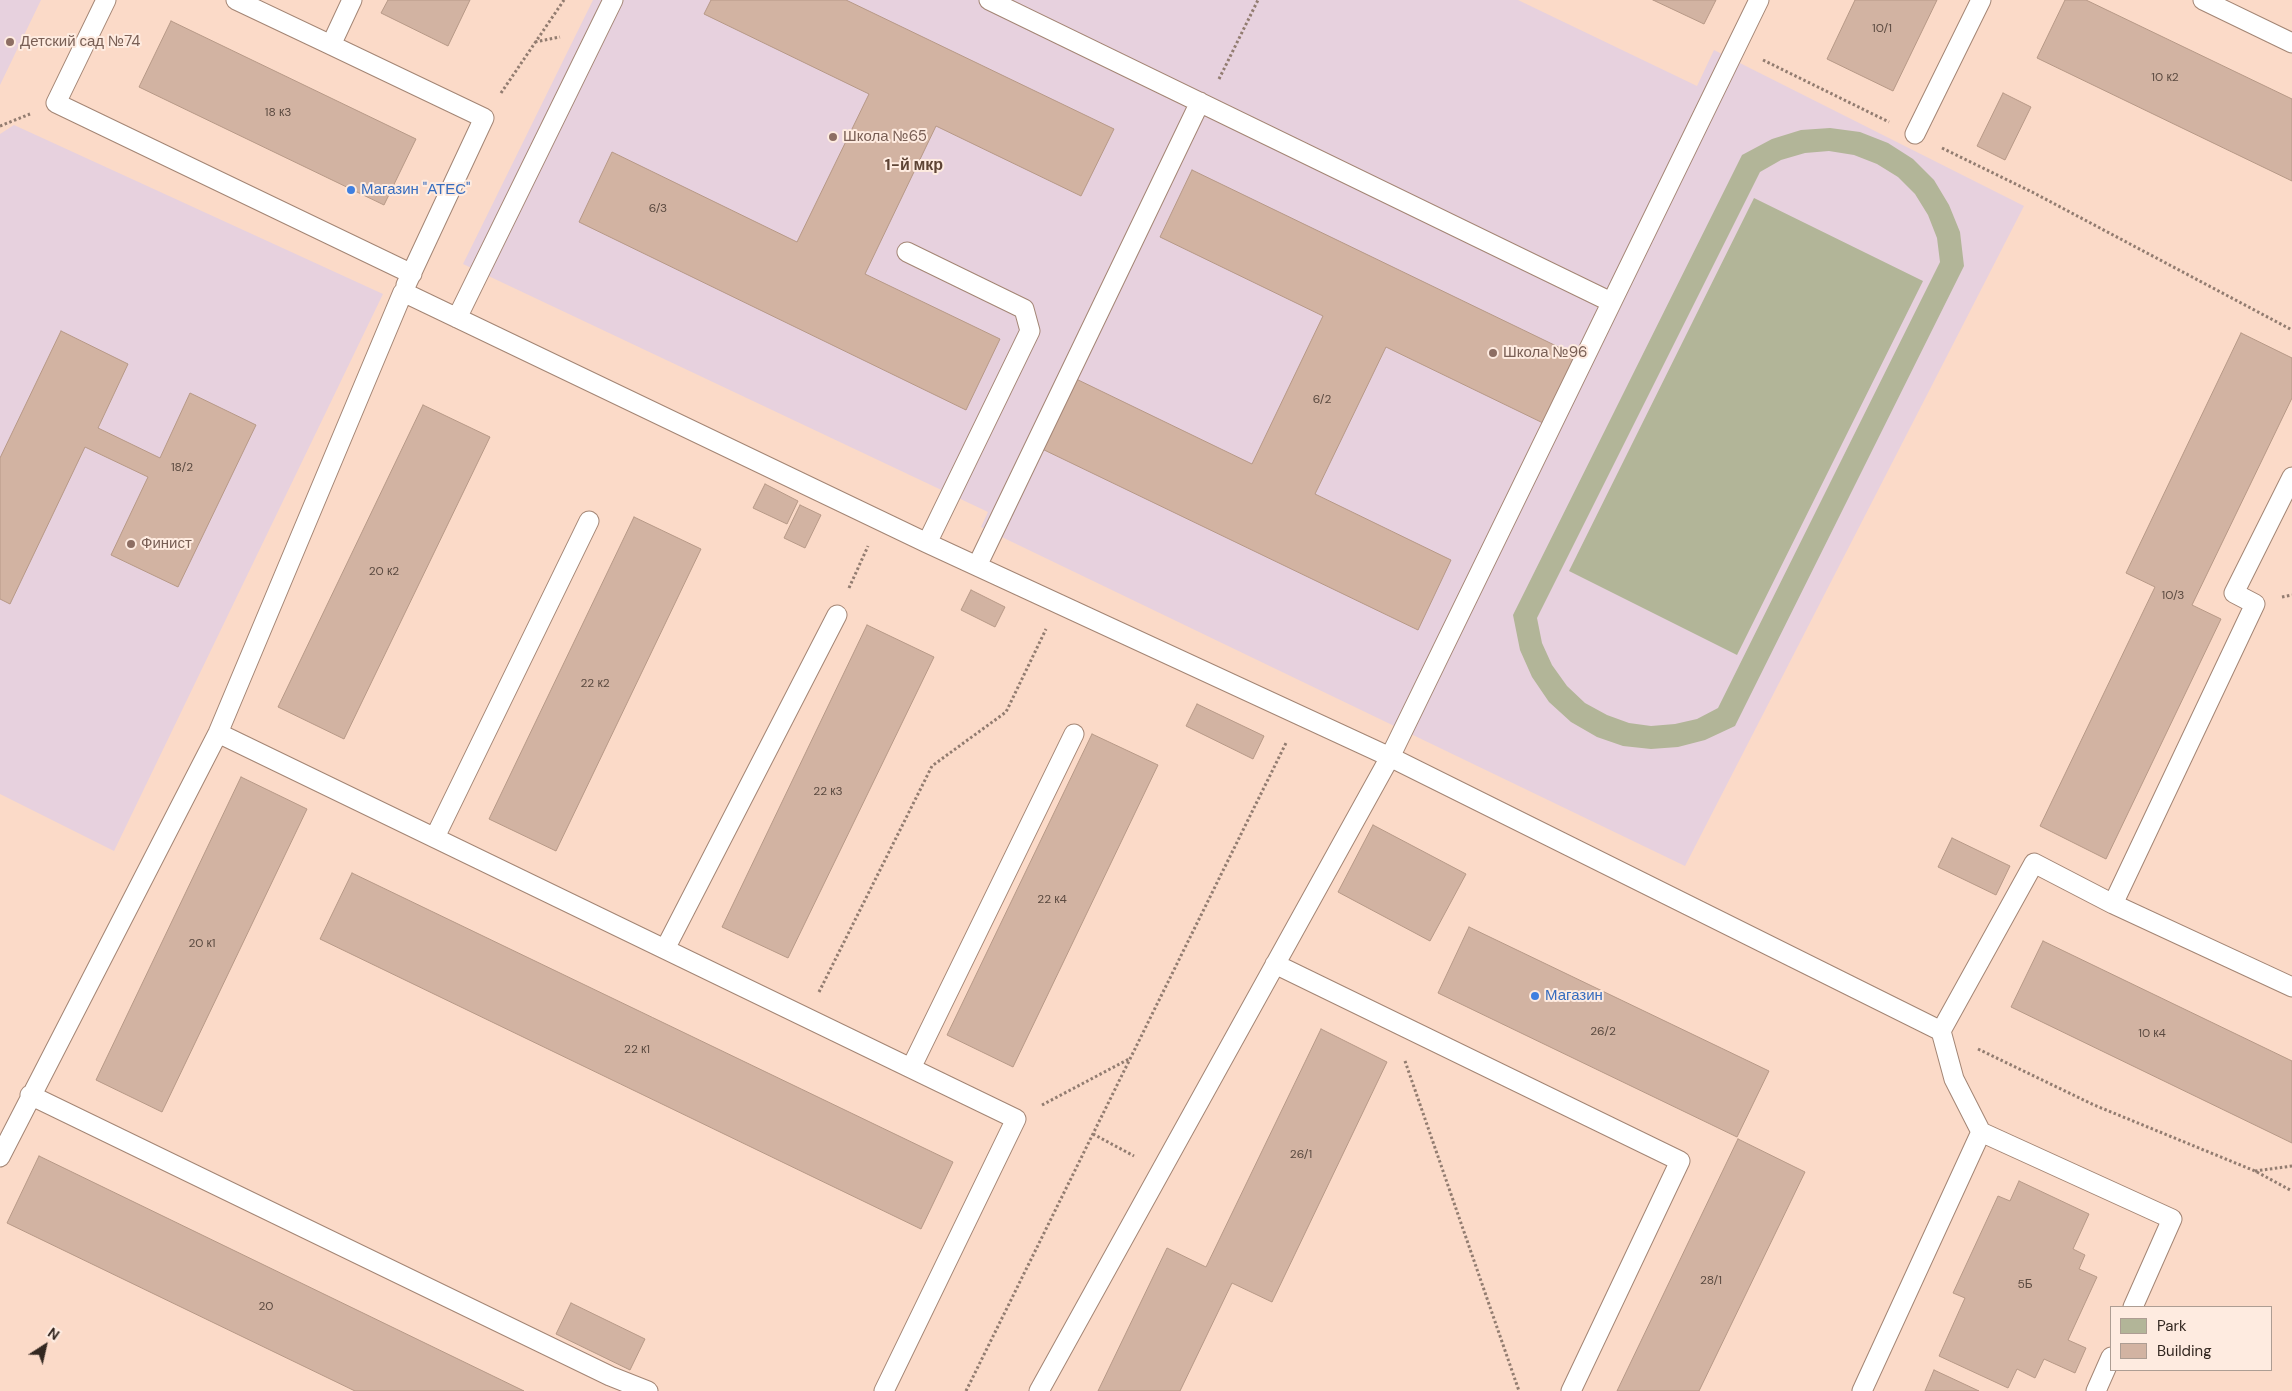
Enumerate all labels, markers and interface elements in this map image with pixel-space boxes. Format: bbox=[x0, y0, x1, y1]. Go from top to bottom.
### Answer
house number: 10/1 bbox=[1872, 22, 1892, 36]
place label: Детский сад №74 bbox=[20, 33, 140, 51]
marker: Детский сад №74 bbox=[4, 36, 16, 48]
house number: 10 к2 bbox=[2151, 71, 2179, 85]
house number: 18 к3 bbox=[265, 106, 291, 120]
place label: Школа №65 bbox=[843, 128, 927, 146]
marker: Школа №65 bbox=[827, 131, 839, 143]
district label: 1-й мкр bbox=[885, 156, 943, 176]
place label: Магазин "АТЕС" bbox=[361, 181, 470, 199]
marker: Магазин "АТЕС" bbox=[345, 184, 357, 196]
house number: 6/3 bbox=[649, 202, 667, 216]
place label: Школа №96 bbox=[1503, 344, 1588, 362]
marker: Школа №96 bbox=[1487, 347, 1499, 359]
house number: 6/2 bbox=[1313, 393, 1331, 407]
house number: 18/2 bbox=[171, 461, 193, 475]
place label: Финист bbox=[141, 535, 192, 553]
marker: Финист bbox=[125, 538, 137, 550]
house number: 20 к2 bbox=[369, 565, 399, 579]
house number: 10/3 bbox=[2162, 589, 2184, 603]
house number: 22 к2 bbox=[580, 677, 610, 691]
house number: 22 к3 bbox=[813, 785, 843, 799]
house number: 22 к4 bbox=[1037, 893, 1067, 907]
house number: 20 к1 bbox=[188, 937, 216, 951]
place label: Магазин bbox=[1545, 987, 1603, 1005]
marker: Магазин bbox=[1529, 990, 1541, 1002]
house number: 26/2 bbox=[1590, 1025, 1616, 1039]
house number: 10 к4 bbox=[2138, 1027, 2166, 1041]
house number: 22 к1 bbox=[624, 1043, 650, 1057]
house number: 26/1 bbox=[1290, 1148, 1312, 1162]
house number: 28/1 bbox=[1700, 1274, 1722, 1288]
house number: 5Б bbox=[2017, 1278, 2033, 1292]
house number: 20 bbox=[259, 1300, 273, 1314]
legend bbox=[2110, 1306, 2272, 1371]
text: Park bbox=[2157, 1316, 2187, 1336]
north arrow bbox=[20, 1321, 70, 1371]
text: N bbox=[44, 1323, 63, 1344]
text: Building bbox=[2157, 1341, 2212, 1361]

